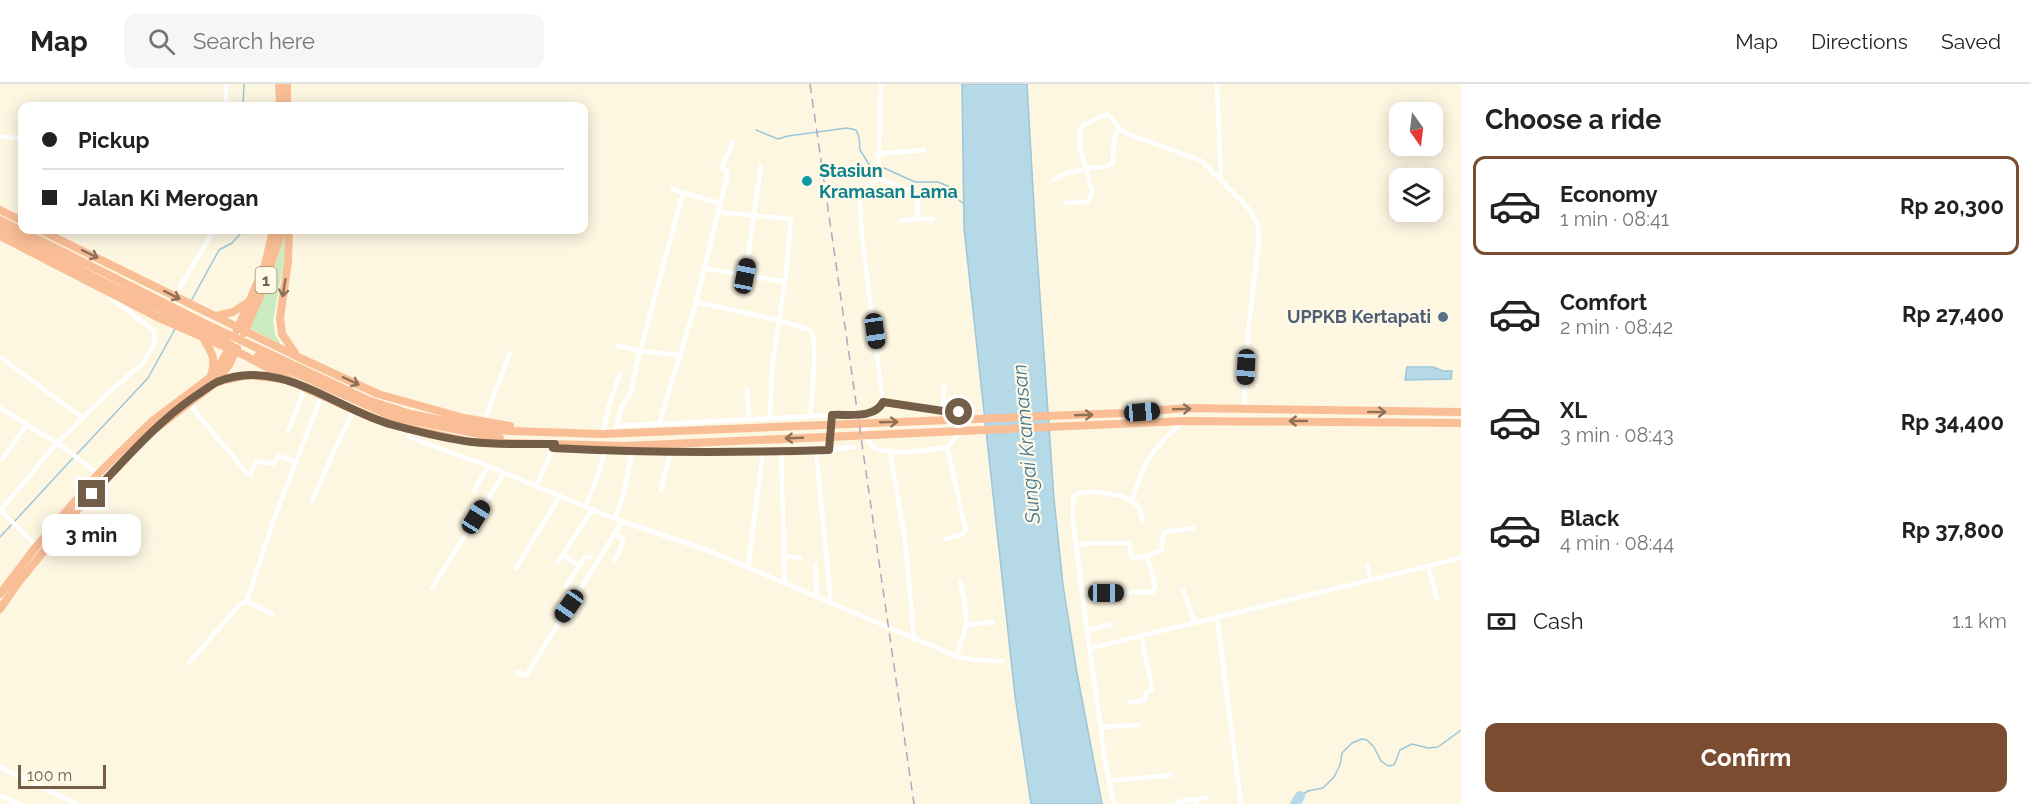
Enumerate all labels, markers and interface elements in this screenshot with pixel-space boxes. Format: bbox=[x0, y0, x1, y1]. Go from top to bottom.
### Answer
search box bbox=[124, 14, 544, 68]
text: Map bbox=[30, 25, 88, 58]
icon: search bbox=[145, 25, 178, 58]
text: Search here bbox=[193, 28, 315, 54]
text: Map bbox=[1735, 29, 1778, 54]
text: Directions bbox=[1811, 29, 1908, 54]
text: Saved bbox=[1941, 29, 2001, 54]
north arrow bbox=[1389, 102, 1443, 156]
map controls bbox=[1389, 102, 1443, 222]
text: Choose a ride bbox=[1485, 104, 1661, 135]
text: Pickup bbox=[78, 127, 150, 153]
place label: Stasiun Kramasan Lama bbox=[819, 160, 958, 202]
button: layers bbox=[1389, 168, 1443, 222]
marker: Stasiun Kramasan Lama bbox=[800, 174, 814, 188]
icon: car bbox=[1488, 179, 1542, 233]
text: Economy bbox=[1560, 181, 1658, 207]
text: Jalan Ki Merogan bbox=[78, 185, 259, 211]
text: Rp 20,300 bbox=[1900, 193, 2004, 219]
text: 1 min · 08:41 bbox=[1560, 207, 1669, 231]
one-way arrow bbox=[80, 249, 98, 260]
car bbox=[733, 257, 757, 295]
road number: 1 bbox=[256, 267, 276, 293]
one-way arrow bbox=[278, 277, 289, 297]
icon: car bbox=[1488, 287, 1542, 341]
text: Comfort bbox=[1560, 289, 1647, 315]
one-way arrow bbox=[162, 290, 180, 301]
text: Rp 27,400 bbox=[1902, 301, 2004, 327]
place label: UPPKB Kertapati bbox=[1287, 306, 1431, 327]
marker: UPPKB Kertapati bbox=[1436, 310, 1450, 324]
car bbox=[864, 312, 886, 350]
text: 2 min · 08:42 bbox=[1560, 315, 1673, 339]
car bbox=[1236, 349, 1256, 385]
water label: Sungai Kramasan bbox=[1007, 363, 1045, 526]
one-way arrow bbox=[341, 376, 359, 387]
icon: car bbox=[1488, 395, 1542, 449]
text: XL bbox=[1560, 397, 1587, 423]
route start bbox=[945, 398, 972, 425]
car bbox=[1123, 401, 1161, 423]
one-way arrow bbox=[1172, 403, 1192, 414]
one-way arrow bbox=[1366, 406, 1386, 418]
one-way arrow bbox=[1073, 409, 1093, 420]
text: Rp 34,400 bbox=[1901, 409, 2004, 435]
one-way arrow bbox=[1288, 415, 1308, 427]
one-way arrow bbox=[878, 416, 898, 427]
text: 3 min · 08:43 bbox=[1560, 423, 1674, 447]
one-way arrow bbox=[785, 432, 805, 443]
route end bbox=[78, 480, 105, 507]
car bbox=[459, 497, 493, 537]
icon: car bbox=[1488, 503, 1542, 557]
text: Black bbox=[1560, 505, 1619, 531]
callout: 3 min bbox=[42, 515, 142, 557]
text: Rp 37,800 bbox=[1901, 517, 2004, 543]
text: 3 min bbox=[66, 523, 117, 547]
text: 4 min · 08:44 bbox=[1560, 531, 1674, 555]
car bbox=[1088, 584, 1124, 602]
car bbox=[551, 586, 587, 626]
icon: cash bbox=[1485, 605, 1518, 638]
text: Cash bbox=[1533, 608, 1584, 634]
text: 1.1 km bbox=[1952, 609, 2007, 633]
button: Confirm bbox=[1485, 723, 2007, 792]
scale bar bbox=[18, 762, 106, 790]
text: 100 m bbox=[27, 766, 72, 785]

